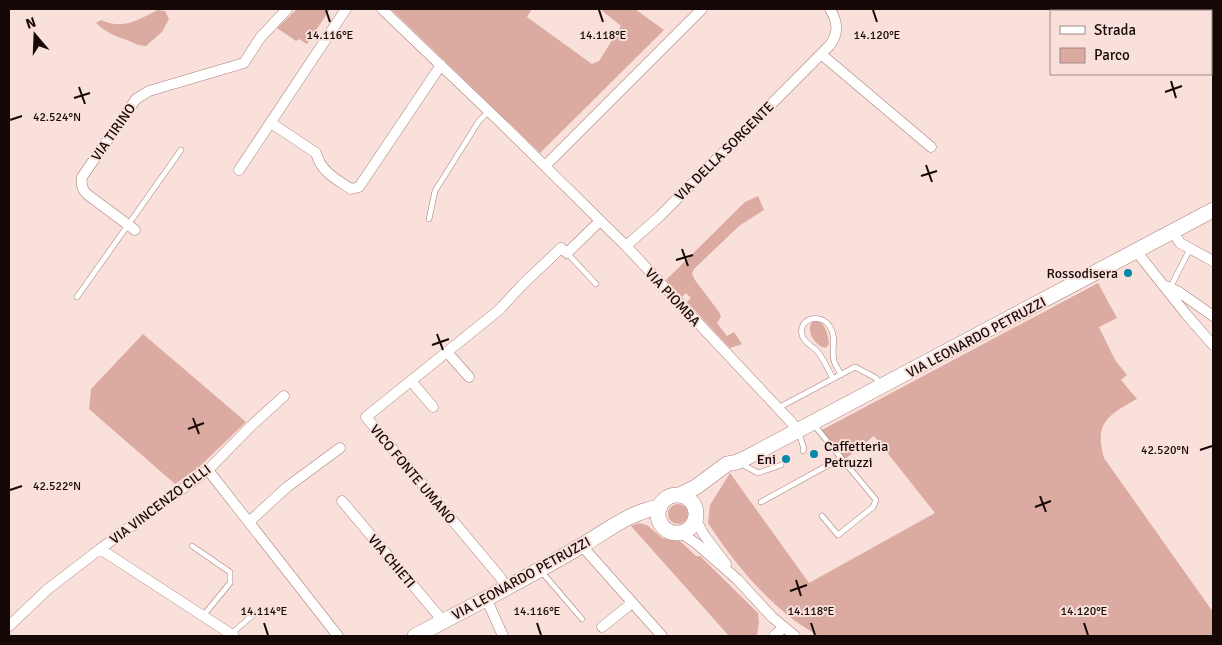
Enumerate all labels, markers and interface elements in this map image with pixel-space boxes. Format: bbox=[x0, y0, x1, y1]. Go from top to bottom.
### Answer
north arrow bbox=[10, 10, 60, 60]
legend bbox=[1050, 10, 1212, 75]
text: N bbox=[24, 14, 38, 33]
text: Strada bbox=[1094, 21, 1136, 39]
text: 14.116°E bbox=[307, 28, 354, 43]
text: 14.118°E bbox=[580, 28, 627, 43]
text: 14.120°E bbox=[854, 28, 901, 43]
text: Parco bbox=[1094, 46, 1130, 64]
street label: VIA DELLA SORGENTE bbox=[671, 98, 777, 204]
street label: VIA TIRINO bbox=[88, 100, 139, 164]
text: 42.524°N bbox=[33, 110, 81, 125]
street label: VIA PIOMBA bbox=[641, 265, 704, 330]
place label: Rossodisera bbox=[1047, 265, 1118, 282]
marker: Rossodisera bbox=[1122, 267, 1134, 279]
street label: VIA LEONARDO PETRUZZI bbox=[903, 293, 1049, 382]
street label: VICO FONTE UMANO bbox=[366, 421, 459, 528]
place label: Caffetteria Petruzzi bbox=[824, 438, 888, 471]
text: 42.520°N bbox=[1141, 443, 1189, 458]
marker: Caffetteria Petruzzi bbox=[808, 448, 820, 460]
place label: Eni bbox=[757, 451, 776, 468]
marker: Eni bbox=[780, 453, 792, 465]
street label: VIA VINCENZO CILLI bbox=[106, 461, 214, 548]
text: 42.522°N bbox=[33, 479, 81, 494]
street label: VIA CHIETI bbox=[364, 531, 419, 592]
street label: VIA LEONARDO PETRUZZI bbox=[449, 533, 593, 624]
text: 14.114°E bbox=[241, 604, 288, 619]
text: 14.116°E bbox=[514, 604, 561, 619]
text: 14.118°E bbox=[788, 604, 835, 619]
text: 14.120°E bbox=[1061, 604, 1108, 619]

